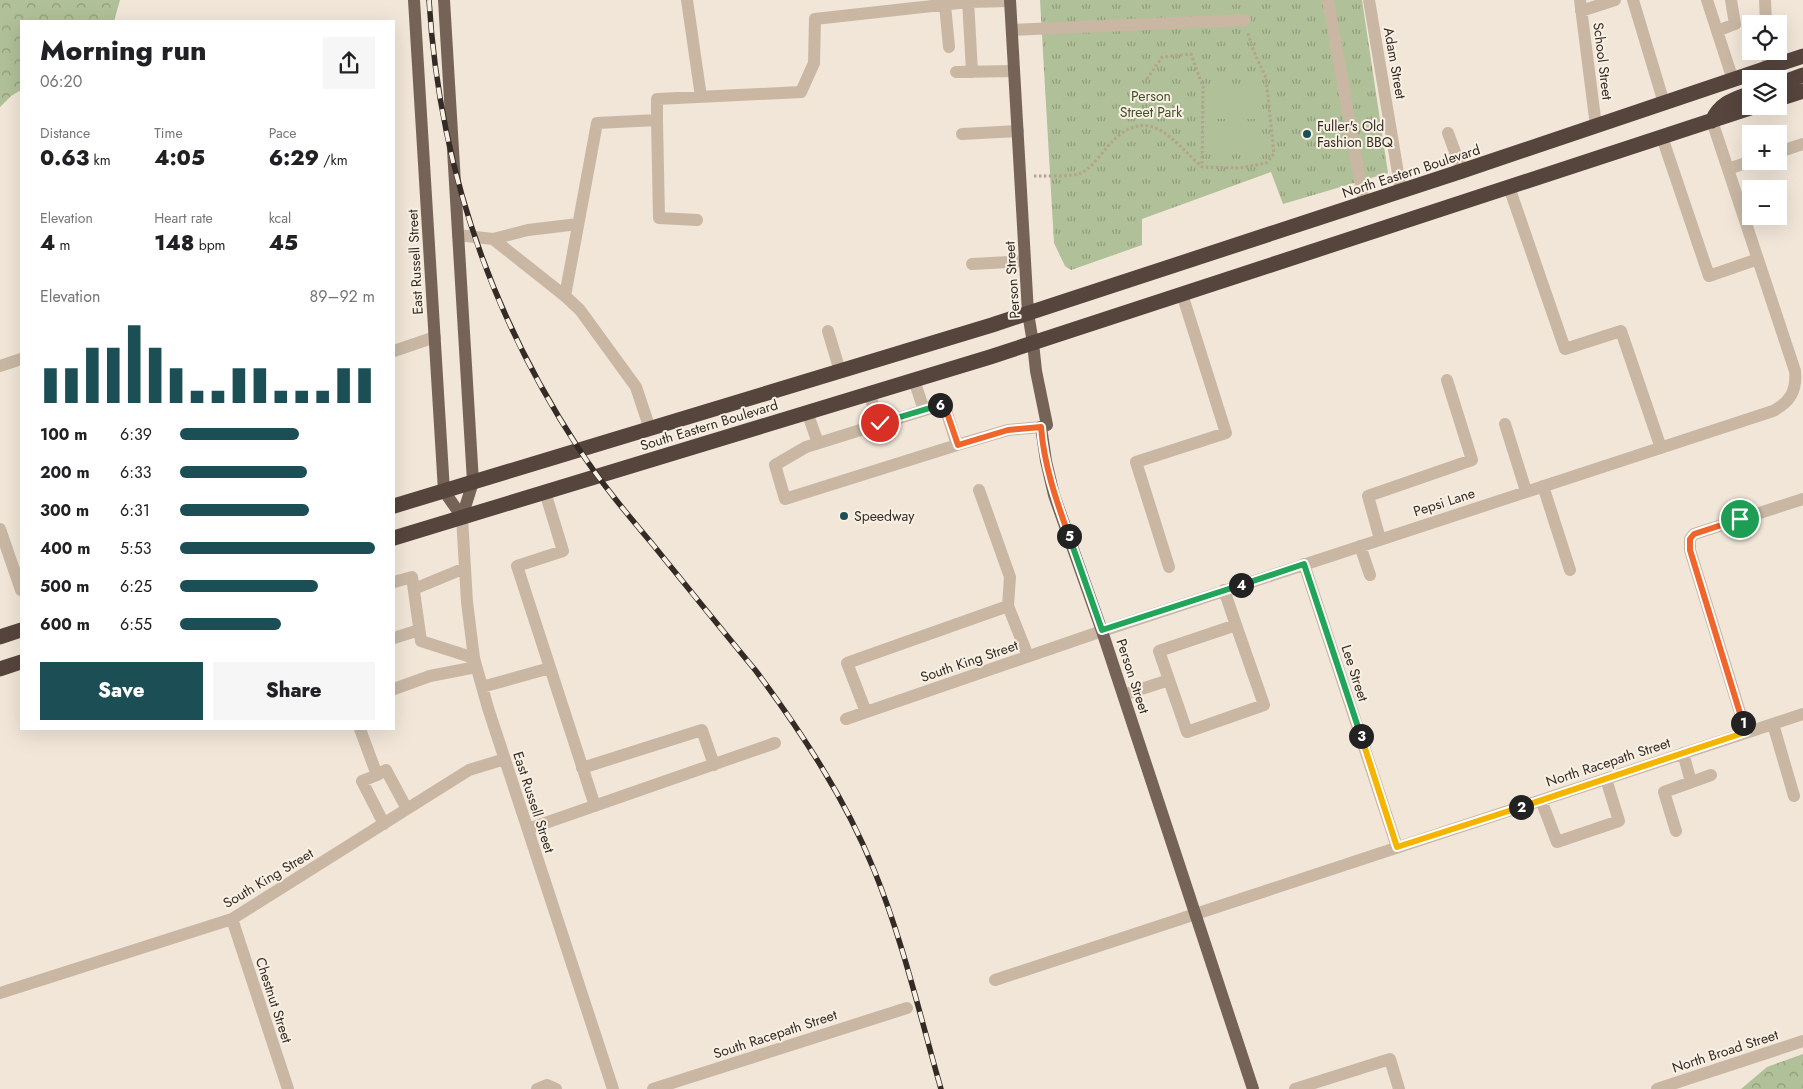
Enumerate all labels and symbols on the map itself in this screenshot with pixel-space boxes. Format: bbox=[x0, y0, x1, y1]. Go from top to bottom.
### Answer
street label: School Street bbox=[1588, 21, 1618, 101]
street label: Adam Street bbox=[1379, 26, 1411, 101]
park label: Person Street Park bbox=[1120, 86, 1183, 122]
place label: Fuller's Old Fashion BBQ bbox=[1317, 116, 1394, 152]
marker: Fuller's Old Fashion BBQ bbox=[1301, 128, 1313, 140]
street label: North Eastern Boulevard bbox=[1339, 139, 1483, 203]
street label: East Russell Street bbox=[402, 208, 428, 315]
street label: Person Street bbox=[999, 240, 1025, 319]
pin: 6 bbox=[928, 392, 952, 418]
street label: South Eastern Boulevard bbox=[638, 394, 780, 456]
pin bbox=[859, 402, 901, 444]
street label: Pepsi Lane bbox=[1411, 483, 1477, 521]
pin bbox=[1719, 498, 1761, 540]
place label: Speedway bbox=[854, 506, 915, 526]
marker: Speedway bbox=[838, 510, 850, 522]
pin: 5 bbox=[1056, 524, 1082, 548]
pin: 4 bbox=[1228, 572, 1254, 598]
street label: South King Street bbox=[917, 635, 1021, 687]
street label: Person Street bbox=[1112, 636, 1155, 717]
street label: Lee Street bbox=[1336, 642, 1374, 704]
pin: 1 bbox=[1730, 710, 1756, 736]
pin: 3 bbox=[1348, 724, 1374, 748]
street label: North Racepath Street bbox=[1543, 732, 1673, 792]
street label: East Russell Street bbox=[508, 749, 560, 856]
pin: 2 bbox=[1508, 794, 1534, 820]
street label: South King Street bbox=[219, 843, 317, 913]
street label: Chestnut Street bbox=[251, 955, 297, 1046]
street label: South Racepath Street bbox=[711, 1004, 840, 1063]
street label: North Broad Street bbox=[1669, 1024, 1781, 1078]

